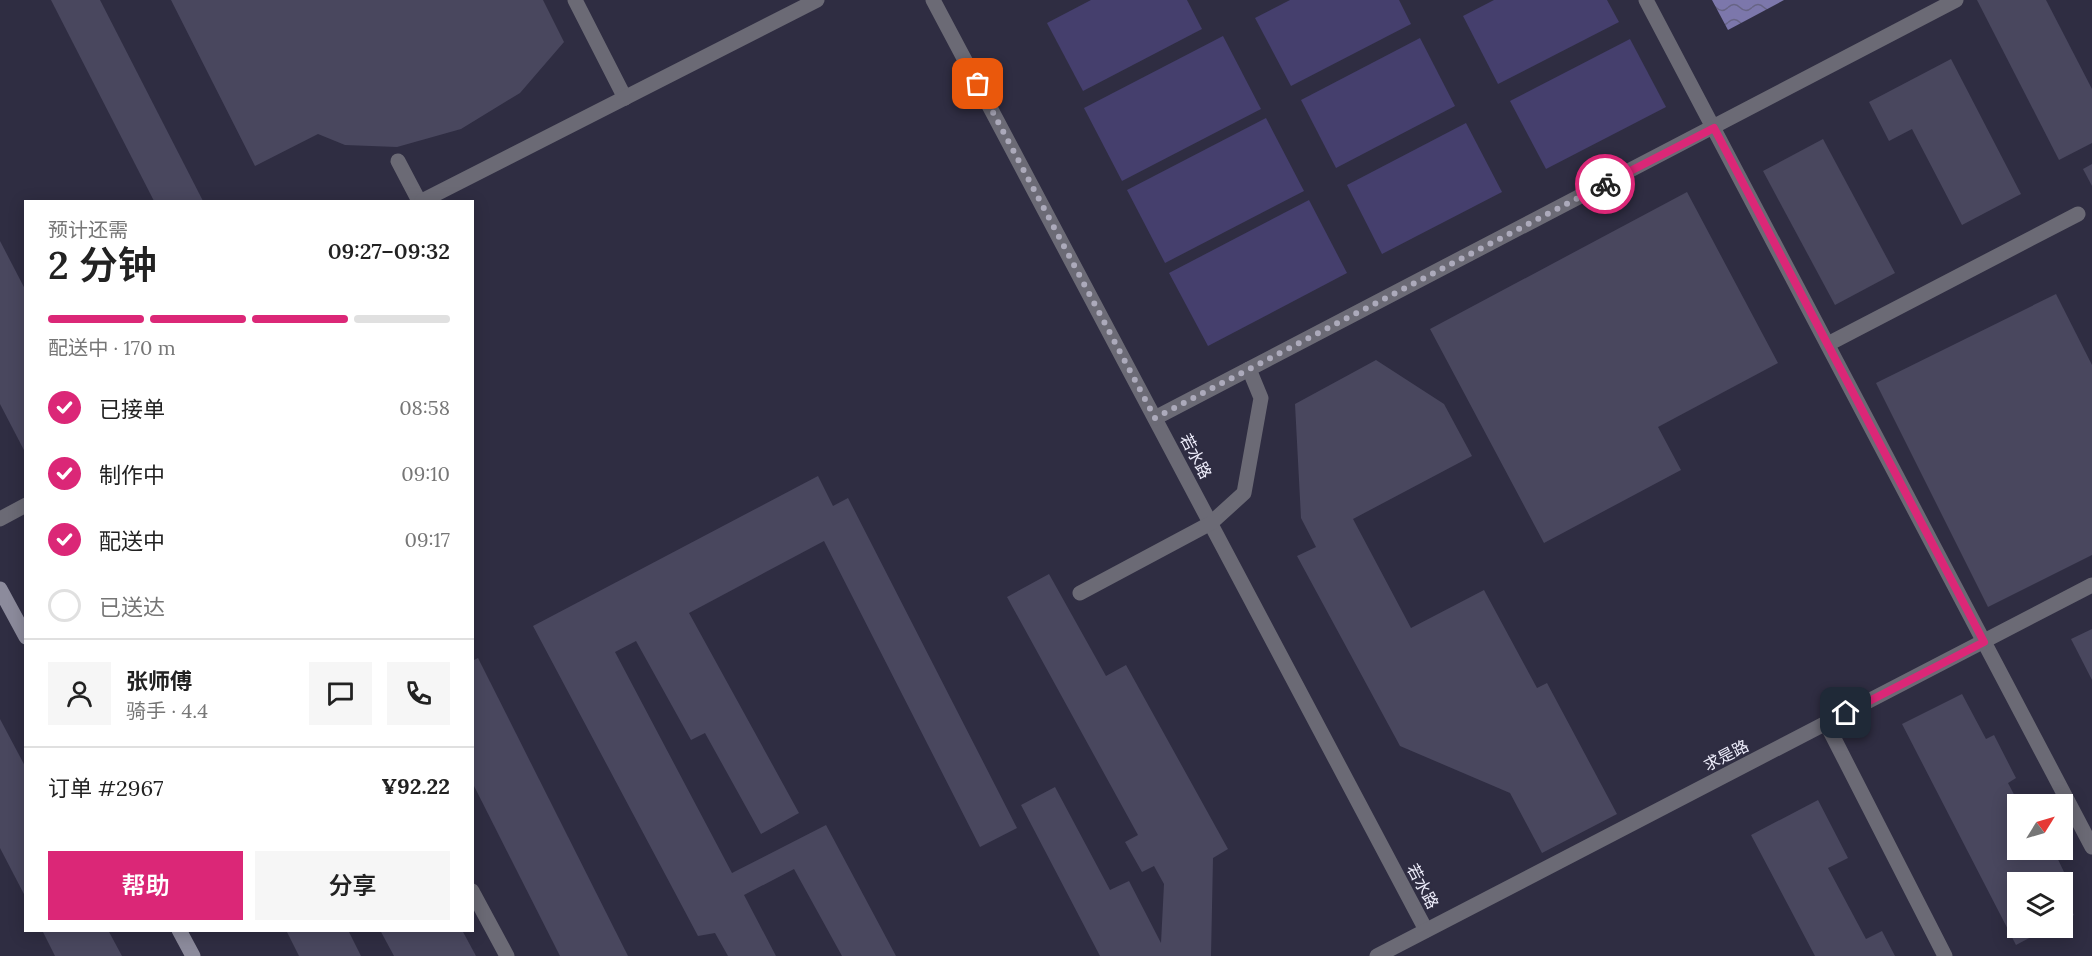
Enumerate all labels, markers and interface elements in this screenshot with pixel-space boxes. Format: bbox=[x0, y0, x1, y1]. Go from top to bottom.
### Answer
pin bbox=[952, 58, 1003, 109]
icon: bag bbox=[961, 67, 994, 100]
courier bbox=[1575, 154, 1635, 214]
icon: bike bbox=[1589, 168, 1622, 201]
text: 预计还需 bbox=[48, 217, 128, 242]
text: 09:27–09:32 bbox=[328, 237, 450, 265]
text: 2 分钟 bbox=[48, 240, 157, 290]
text: 配送中 · 170 m bbox=[48, 335, 176, 360]
icon: check bbox=[48, 391, 81, 424]
text: 已接单 bbox=[99, 395, 165, 423]
text: 08:58 bbox=[399, 395, 450, 420]
street label: 若水路 bbox=[1176, 430, 1216, 482]
icon: check bbox=[48, 457, 81, 490]
text: 制作中 bbox=[99, 461, 165, 489]
text: 09:10 bbox=[401, 461, 450, 486]
icon: check bbox=[48, 523, 81, 556]
text: 配送中 bbox=[99, 527, 165, 555]
text: 09:17 bbox=[405, 527, 450, 552]
text: 已送达 bbox=[99, 593, 165, 621]
button: person bbox=[48, 662, 111, 725]
button: chat bbox=[309, 662, 372, 725]
button: phone bbox=[387, 662, 450, 725]
text: 张师傅 bbox=[126, 667, 192, 695]
pin bbox=[1820, 687, 1871, 738]
icon: home bbox=[1829, 696, 1862, 729]
text: 骑手 · 4.4 bbox=[126, 698, 208, 723]
street label: 求是路 bbox=[1700, 735, 1752, 775]
text: ¥92.22 bbox=[381, 772, 450, 800]
text: 订单 #2967 bbox=[48, 774, 163, 802]
north arrow bbox=[2007, 794, 2073, 860]
map controls bbox=[2007, 794, 2073, 938]
button: 帮助 bbox=[48, 851, 243, 920]
button: 分享 bbox=[255, 851, 450, 920]
street label: 若水路 bbox=[1403, 860, 1443, 912]
button: layers bbox=[2007, 872, 2073, 938]

